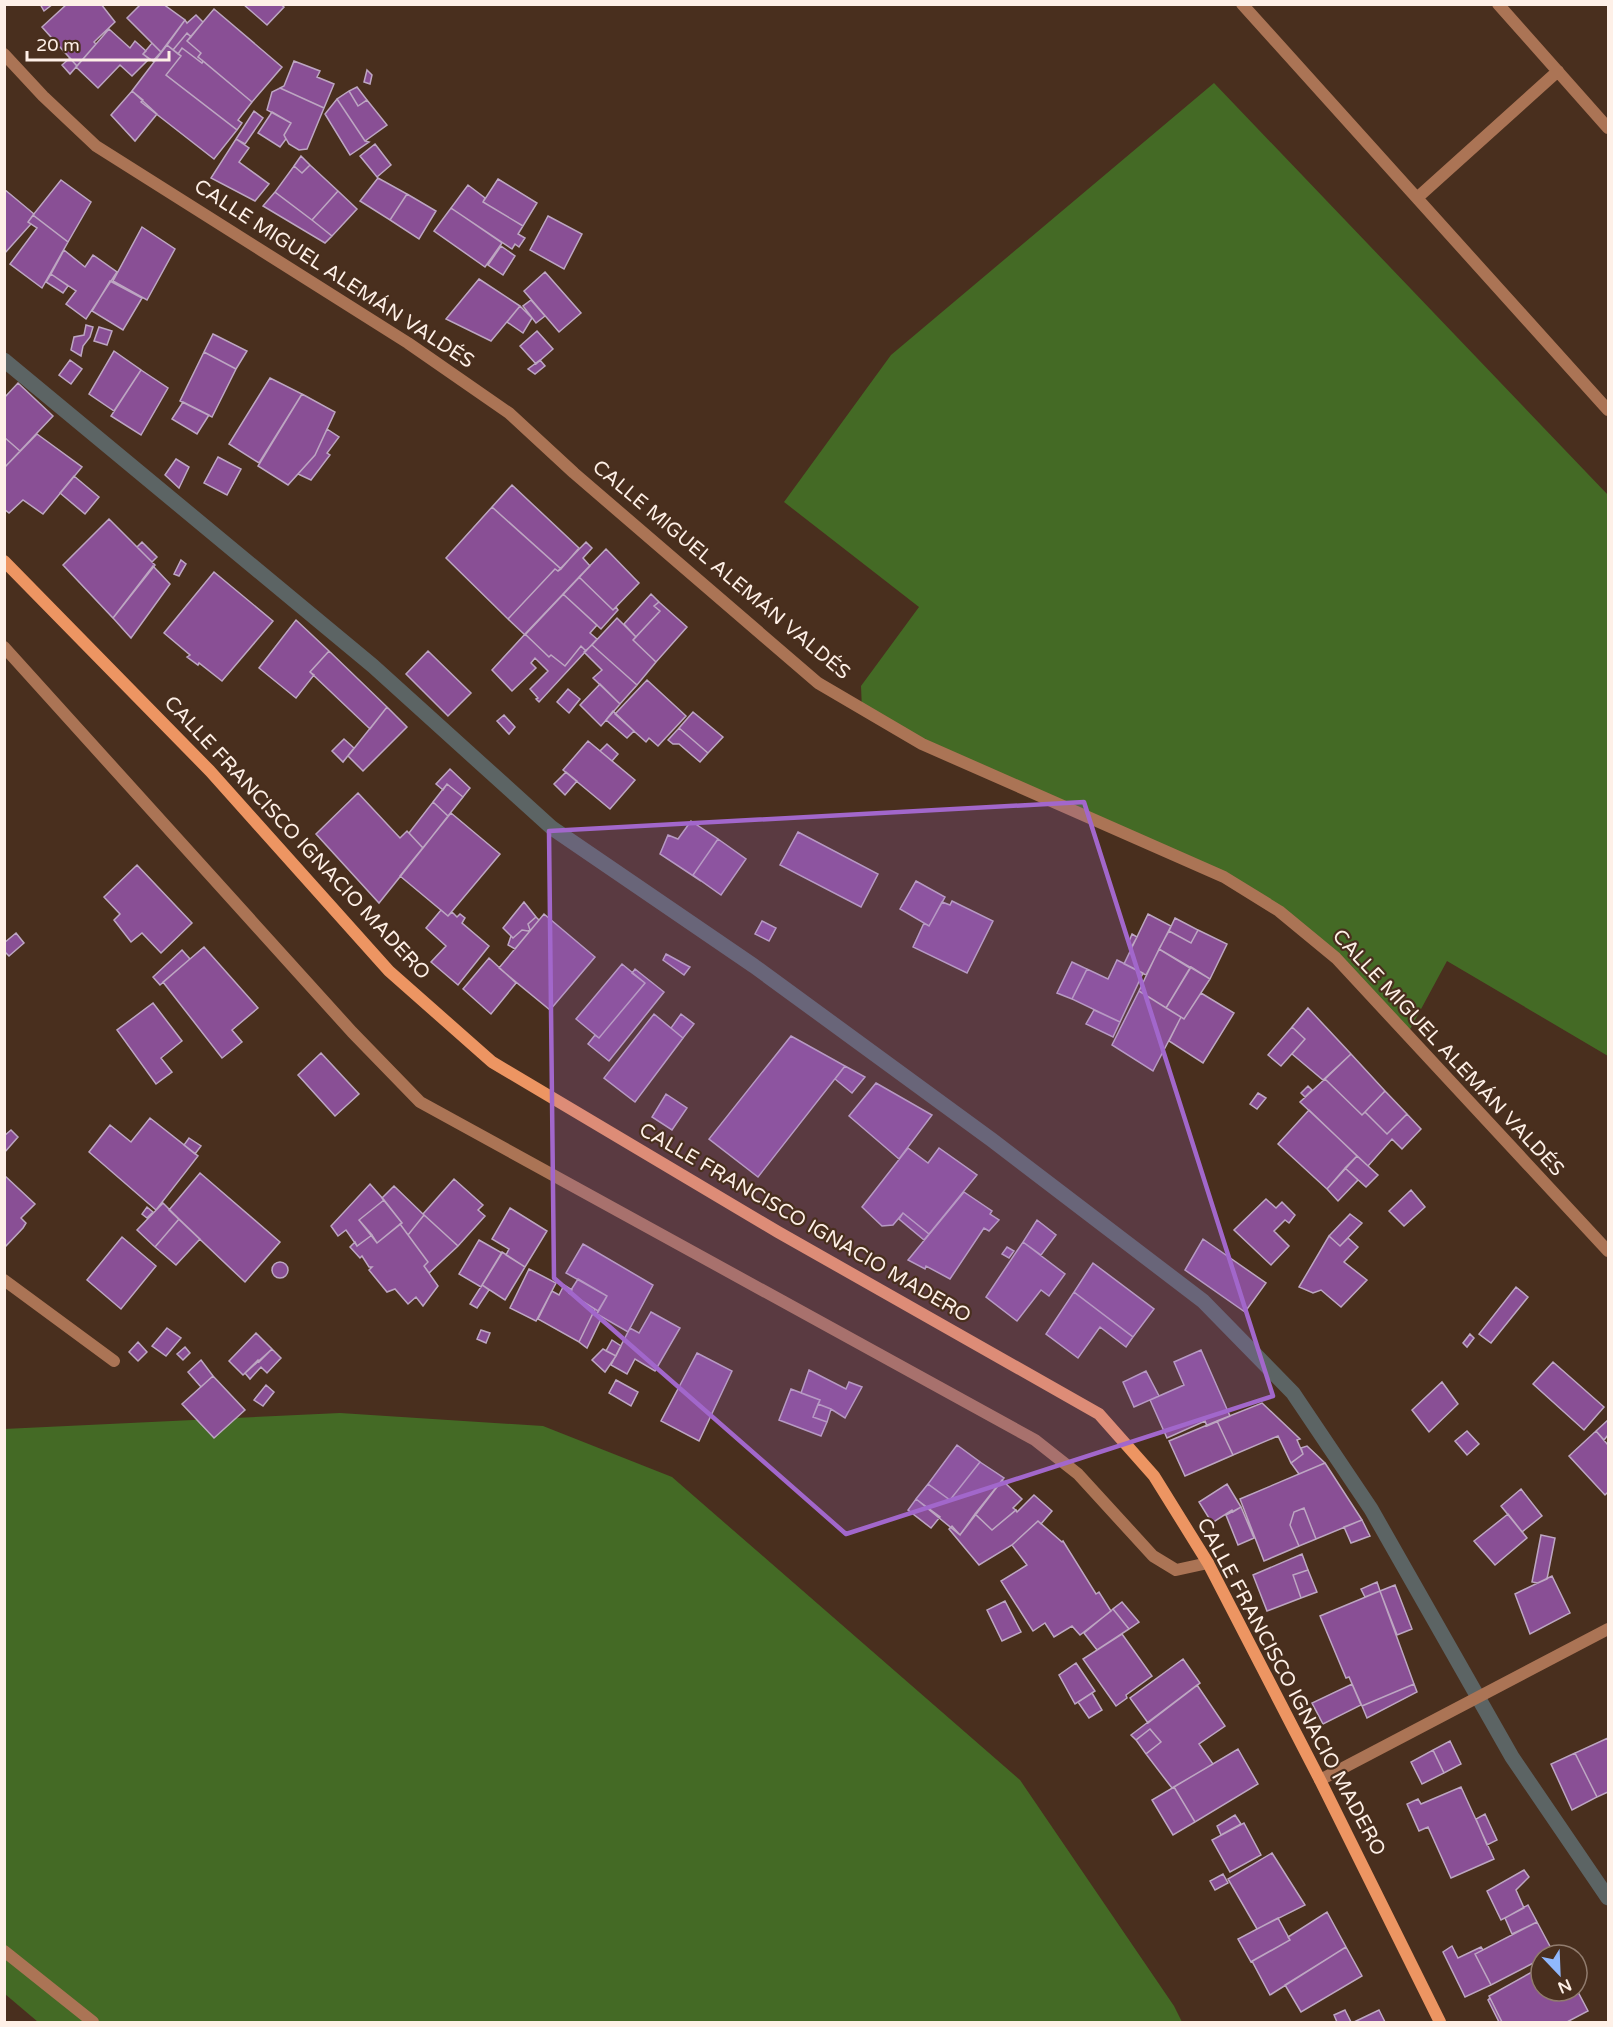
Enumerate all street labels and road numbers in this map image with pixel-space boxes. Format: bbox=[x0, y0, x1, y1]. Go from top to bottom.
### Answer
street label: CALLE MIGUEL ALEMÁN VALDÉS bbox=[190, 174, 479, 374]
street label: CALLE MIGUEL ALEMÁN VALDÉS bbox=[587, 454, 855, 685]
street label: CALLE FRANCISCO IGNACIO MADERO bbox=[159, 691, 435, 985]
street label: CALLE MIGUEL ALEMÁN VALDÉS bbox=[1327, 924, 1570, 1181]
street label: CALLE FRANCISCO IGNACIO MADERO bbox=[635, 1118, 975, 1328]
street label: CALLE FRANCISCO IGNACIO MADERO bbox=[1191, 1514, 1391, 1860]

